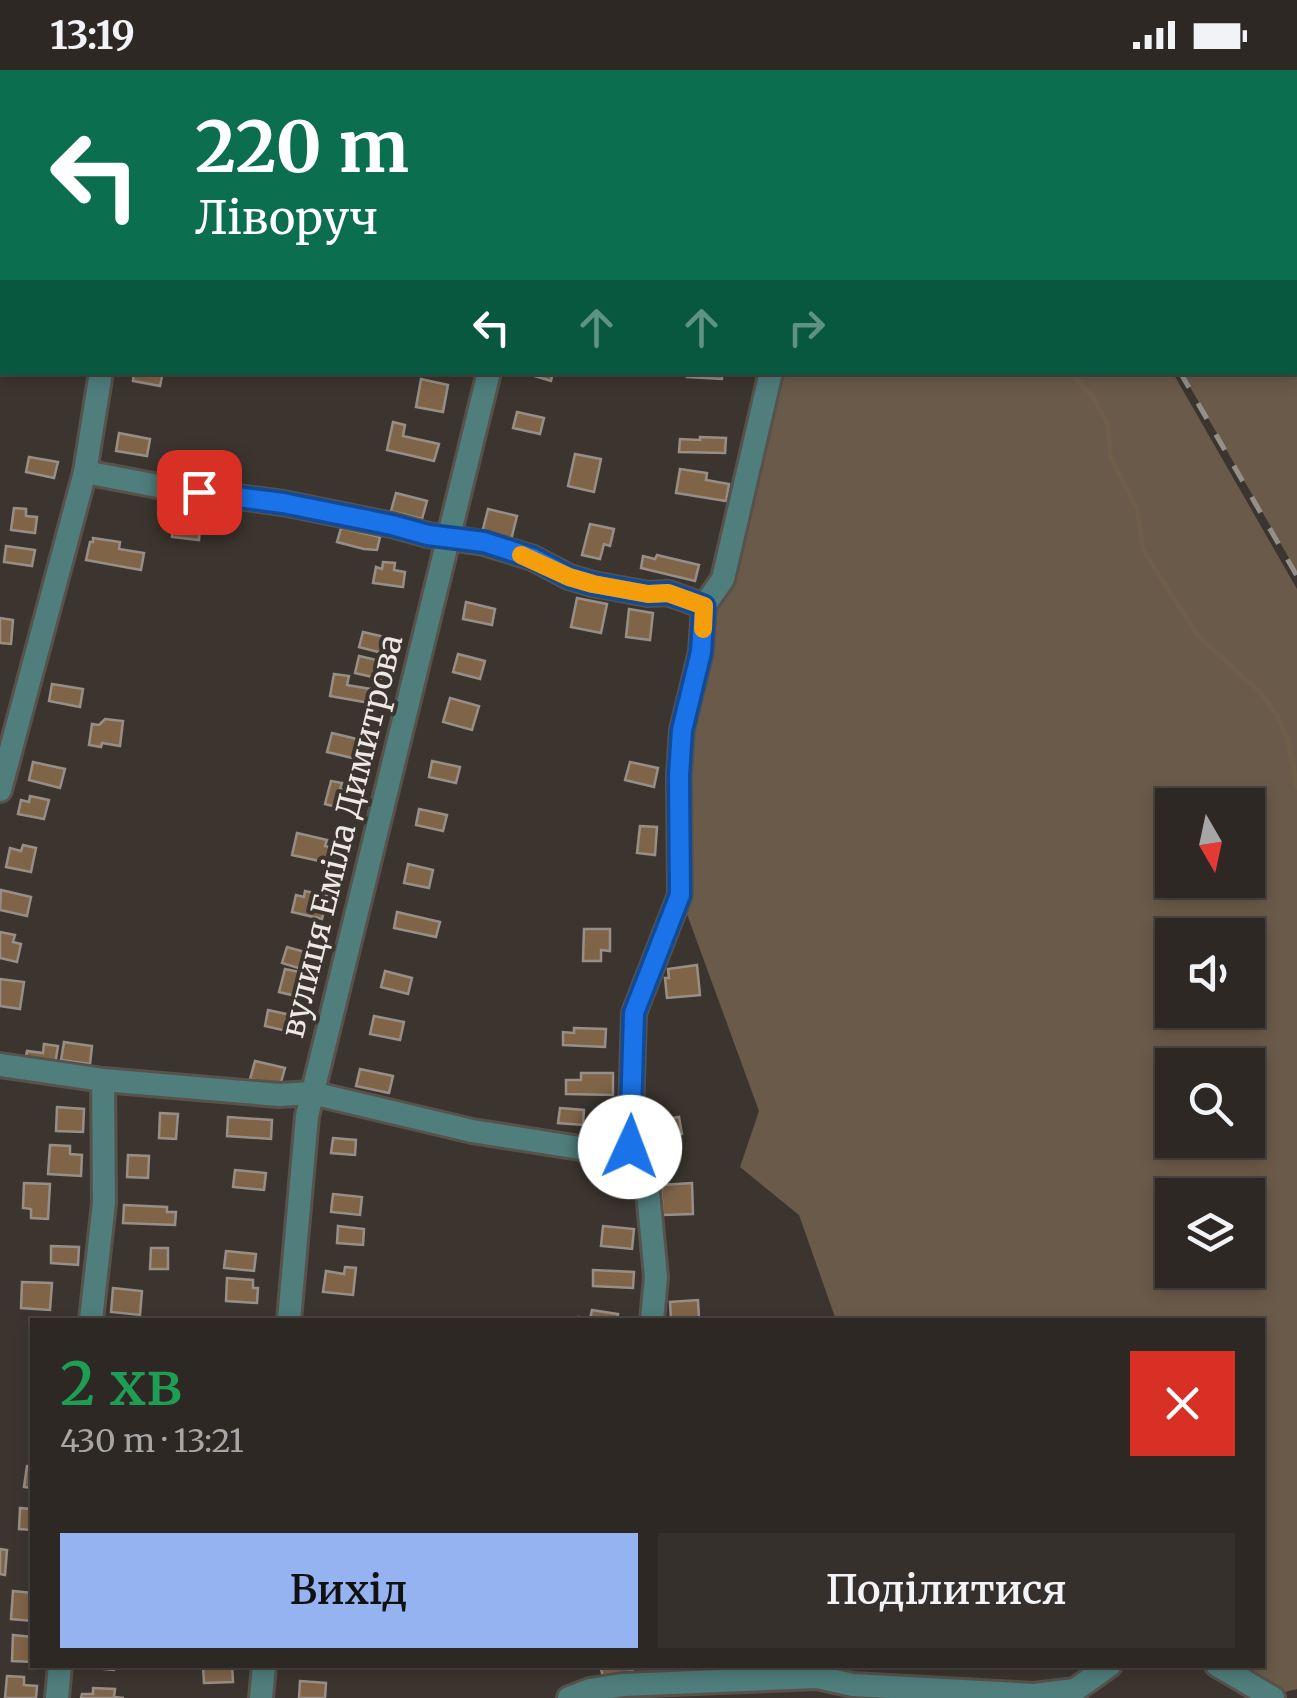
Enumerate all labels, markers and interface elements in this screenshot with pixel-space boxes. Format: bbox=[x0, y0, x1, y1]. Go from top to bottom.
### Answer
text: 13:19 bbox=[50, 12, 135, 59]
text: 220 m bbox=[195, 103, 409, 191]
icon: left bbox=[30, 110, 160, 240]
text: Ліворуч bbox=[195, 190, 378, 246]
icon: left bbox=[464, 300, 519, 355]
icon: ahead bbox=[569, 300, 624, 355]
icon: ahead bbox=[674, 300, 729, 355]
icon: right bbox=[779, 300, 834, 355]
pin bbox=[157, 450, 242, 535]
icon: arrive bbox=[172, 465, 227, 520]
street label: вулиця Еміла Димитрова bbox=[273, 630, 411, 1042]
north arrow bbox=[1155, 788, 1265, 898]
map controls bbox=[1155, 788, 1265, 1288]
button: sound bbox=[1155, 918, 1265, 1028]
button: search bbox=[1155, 1048, 1265, 1158]
position arrow bbox=[578, 1095, 682, 1199]
button: layers bbox=[1155, 1178, 1265, 1288]
text: 2 хв bbox=[60, 1346, 182, 1421]
button: close bbox=[1130, 1351, 1235, 1456]
text: 430 m · 13:21 bbox=[60, 1421, 244, 1461]
button: Вихід bbox=[60, 1533, 638, 1648]
button: Поділитися bbox=[658, 1533, 1235, 1648]

